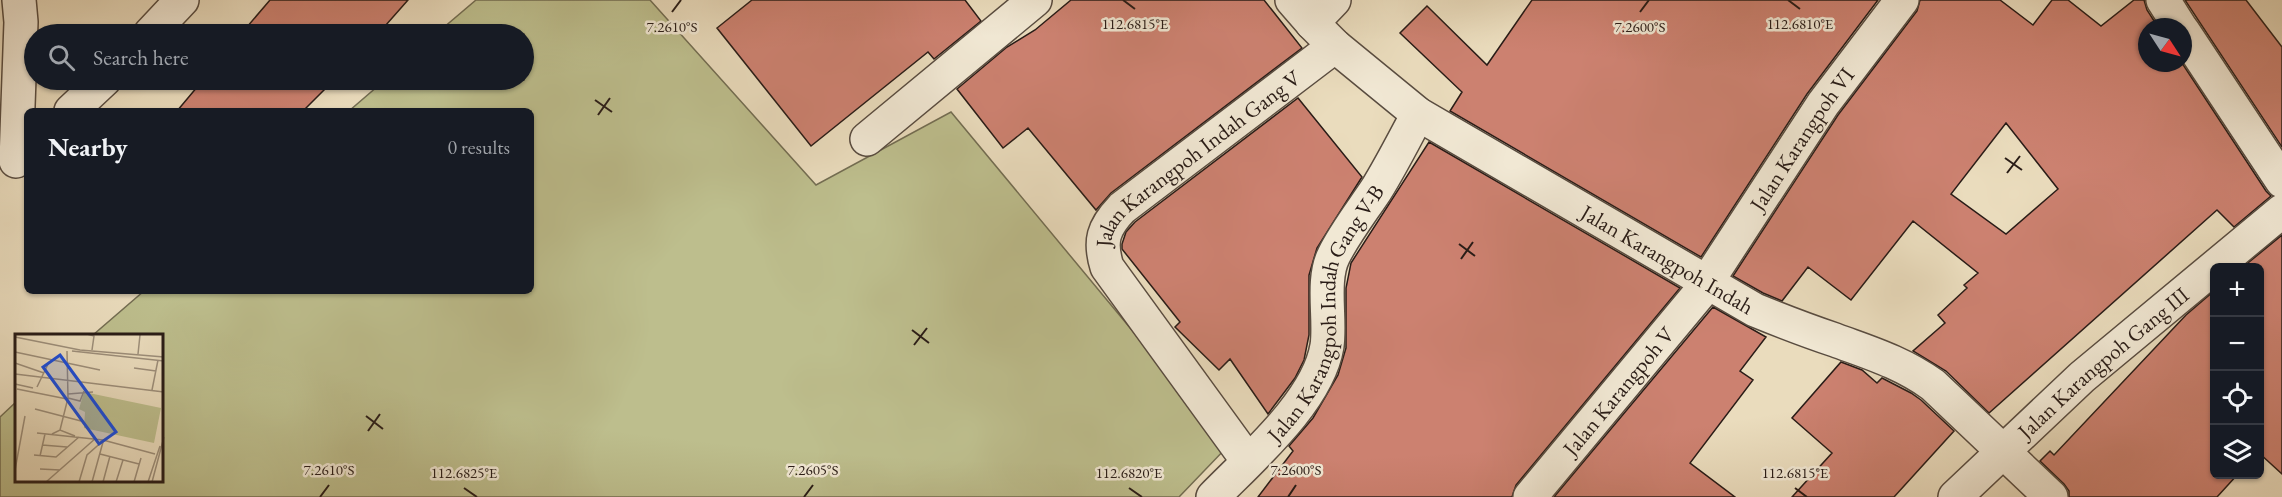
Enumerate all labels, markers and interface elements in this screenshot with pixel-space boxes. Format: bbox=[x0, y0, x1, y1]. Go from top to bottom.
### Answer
text: 112.6815°E bbox=[1102, 14, 1169, 33]
text: 112.6810°E bbox=[1767, 14, 1834, 33]
text: 7.2610°S bbox=[647, 17, 697, 36]
text: 7.2600°S bbox=[1615, 17, 1665, 36]
north arrow bbox=[2138, 18, 2192, 72]
search box bbox=[24, 24, 534, 90]
icon: search bbox=[45, 41, 78, 74]
text: Search here bbox=[93, 43, 188, 72]
street label: Jalan Karangpoh VI bbox=[1742, 61, 1861, 218]
street label: Jalan Karangpoh Indah Gang V bbox=[1089, 63, 1307, 250]
text: Nearby bbox=[48, 130, 128, 164]
text: 0 results bbox=[447, 134, 510, 160]
street label: Jalan Karangpoh Indah Gang V-B bbox=[1260, 179, 1391, 450]
street label: Jalan Karangpoh Indah bbox=[1574, 197, 1759, 321]
map controls bbox=[2210, 263, 2264, 479]
button: + bbox=[2210, 263, 2264, 317]
street label: Jalan Karangpoh Gang III bbox=[2010, 280, 2195, 447]
button: − bbox=[2210, 317, 2264, 371]
street label: Jalan Karangpoh V bbox=[1555, 320, 1681, 464]
inset map bbox=[15, 334, 164, 482]
button: locate bbox=[2210, 371, 2264, 425]
button: layers bbox=[2210, 425, 2264, 479]
text: 7.2610°S bbox=[304, 460, 354, 479]
text: 7.2605°S bbox=[788, 460, 838, 479]
text: 7.2600°S bbox=[1271, 460, 1321, 479]
text: 112.6825°E bbox=[431, 463, 498, 482]
text: 112.6820°E bbox=[1096, 463, 1163, 482]
text: 112.6815°E bbox=[1762, 463, 1829, 482]

